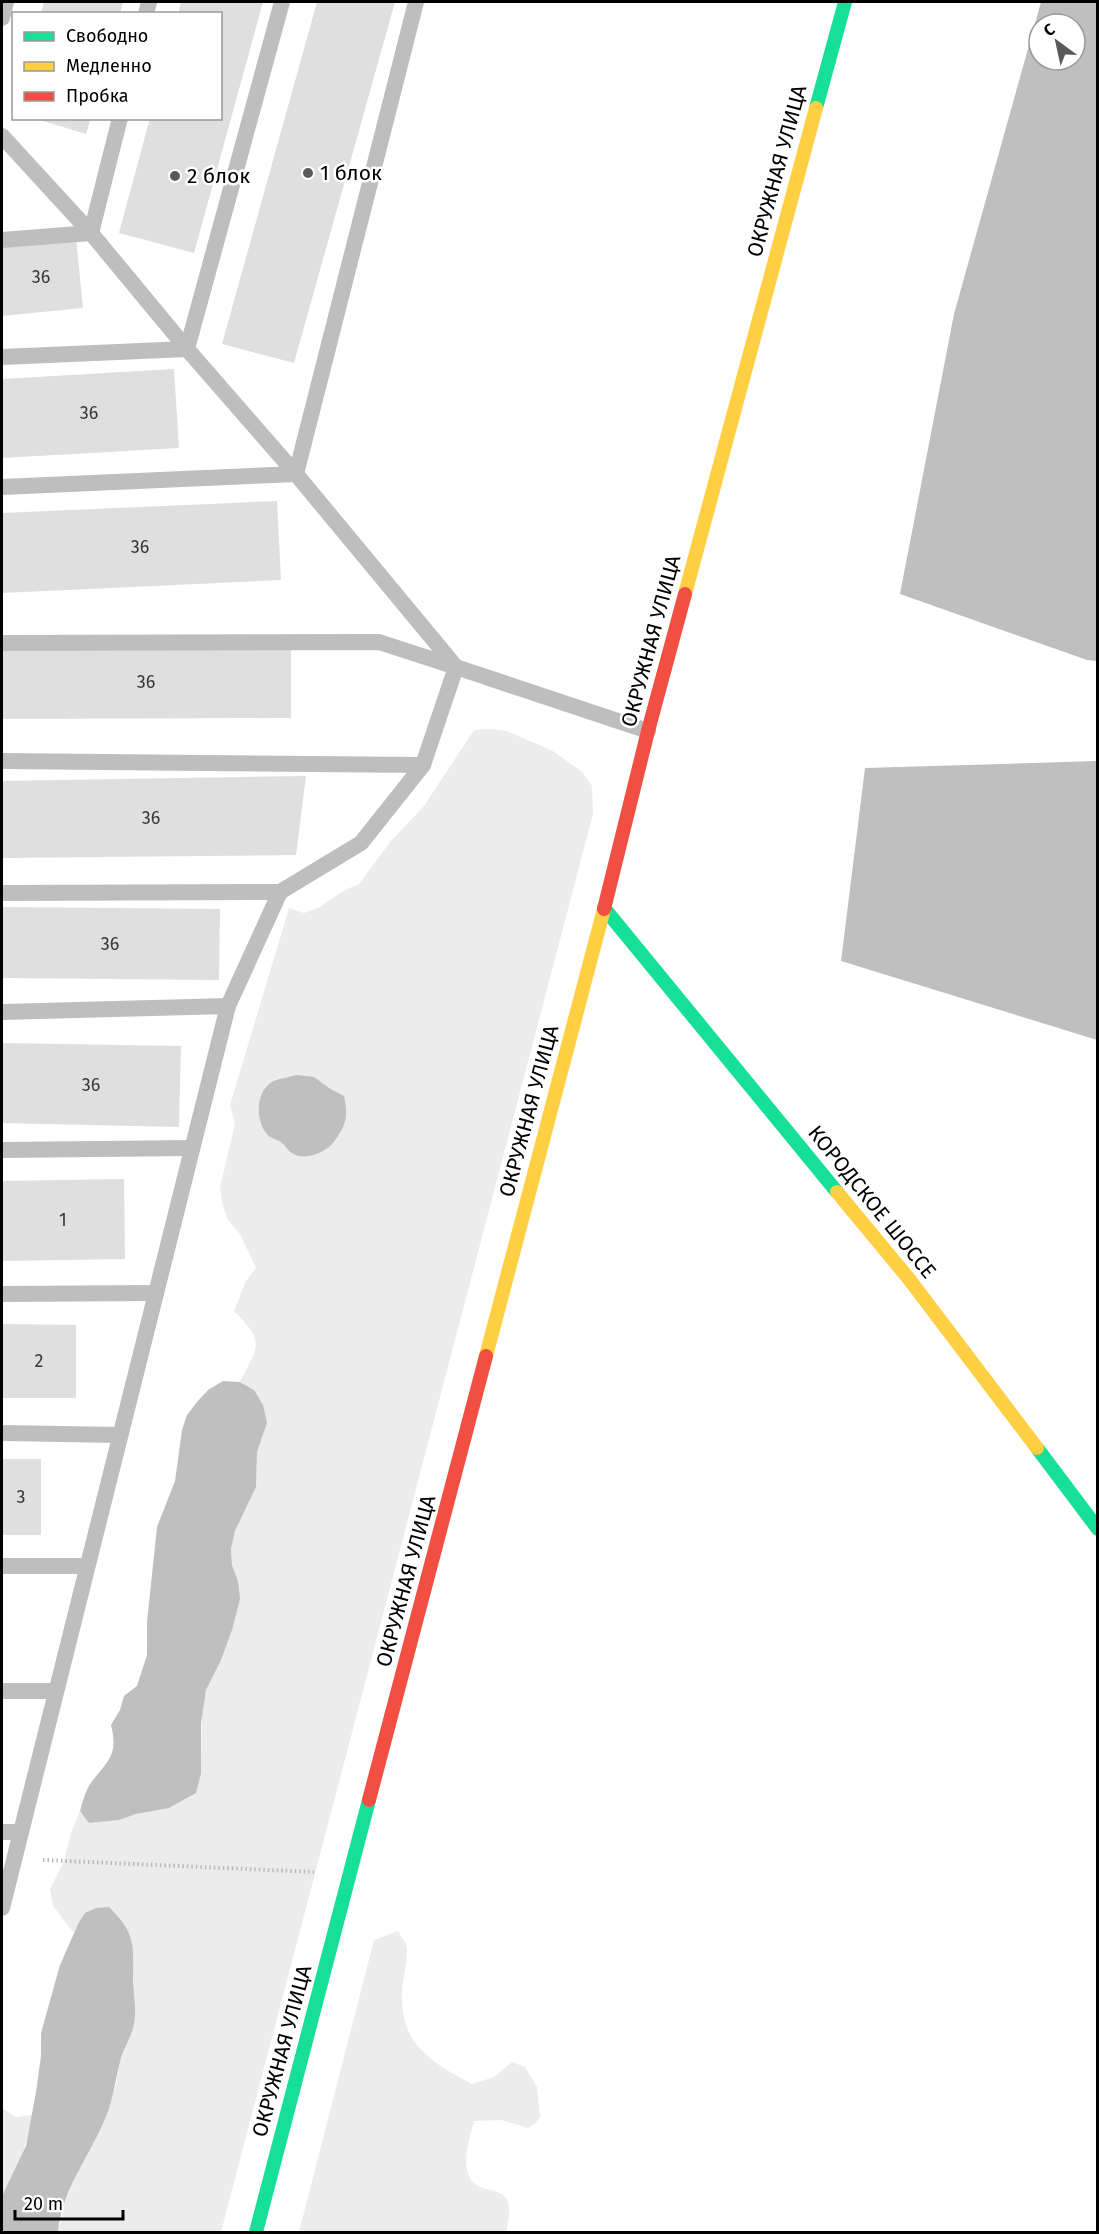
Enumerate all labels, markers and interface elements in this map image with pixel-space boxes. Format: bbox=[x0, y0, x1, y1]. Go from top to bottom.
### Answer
legend bbox=[12, 12, 222, 120]
north arrow bbox=[1027, 12, 1087, 72]
text: С bbox=[1040, 19, 1059, 40]
text: Свободно bbox=[66, 25, 148, 47]
text: Медленно bbox=[66, 55, 152, 77]
street label: ОКРУЖНАЯ УЛИЦА bbox=[742, 82, 812, 260]
text: Пробка bbox=[66, 85, 129, 107]
place label: 1 блок bbox=[320, 160, 382, 186]
place label: 2 блок bbox=[187, 163, 250, 189]
marker: 1 блок bbox=[301, 166, 315, 180]
marker: 2 блок bbox=[168, 169, 182, 183]
house number: 36 bbox=[32, 266, 50, 288]
house number: 36 bbox=[80, 402, 98, 424]
house number: 36 bbox=[131, 536, 149, 558]
street label: ОКРУЖНАЯ УЛИЦА bbox=[616, 552, 686, 730]
house number: 36 bbox=[137, 671, 155, 693]
house number: 36 bbox=[142, 807, 160, 829]
house number: 36 bbox=[101, 933, 119, 955]
street label: ОКРУЖНАЯ УЛИЦА bbox=[494, 1022, 564, 1200]
house number: 36 bbox=[82, 1074, 100, 1096]
street label: КОРОДСКОЕ ШОССЕ bbox=[802, 1120, 942, 1284]
house number: 1 bbox=[59, 1209, 67, 1231]
house number: 2 bbox=[35, 1350, 44, 1372]
house number: 3 bbox=[17, 1486, 25, 1508]
street label: ОКРУЖНАЯ УЛИЦА bbox=[371, 1492, 441, 1670]
street label: ОКРУЖНАЯ УЛИЦА bbox=[247, 1962, 317, 2140]
scale bar bbox=[15, 2183, 123, 2221]
text: 20 m bbox=[24, 2193, 63, 2215]

